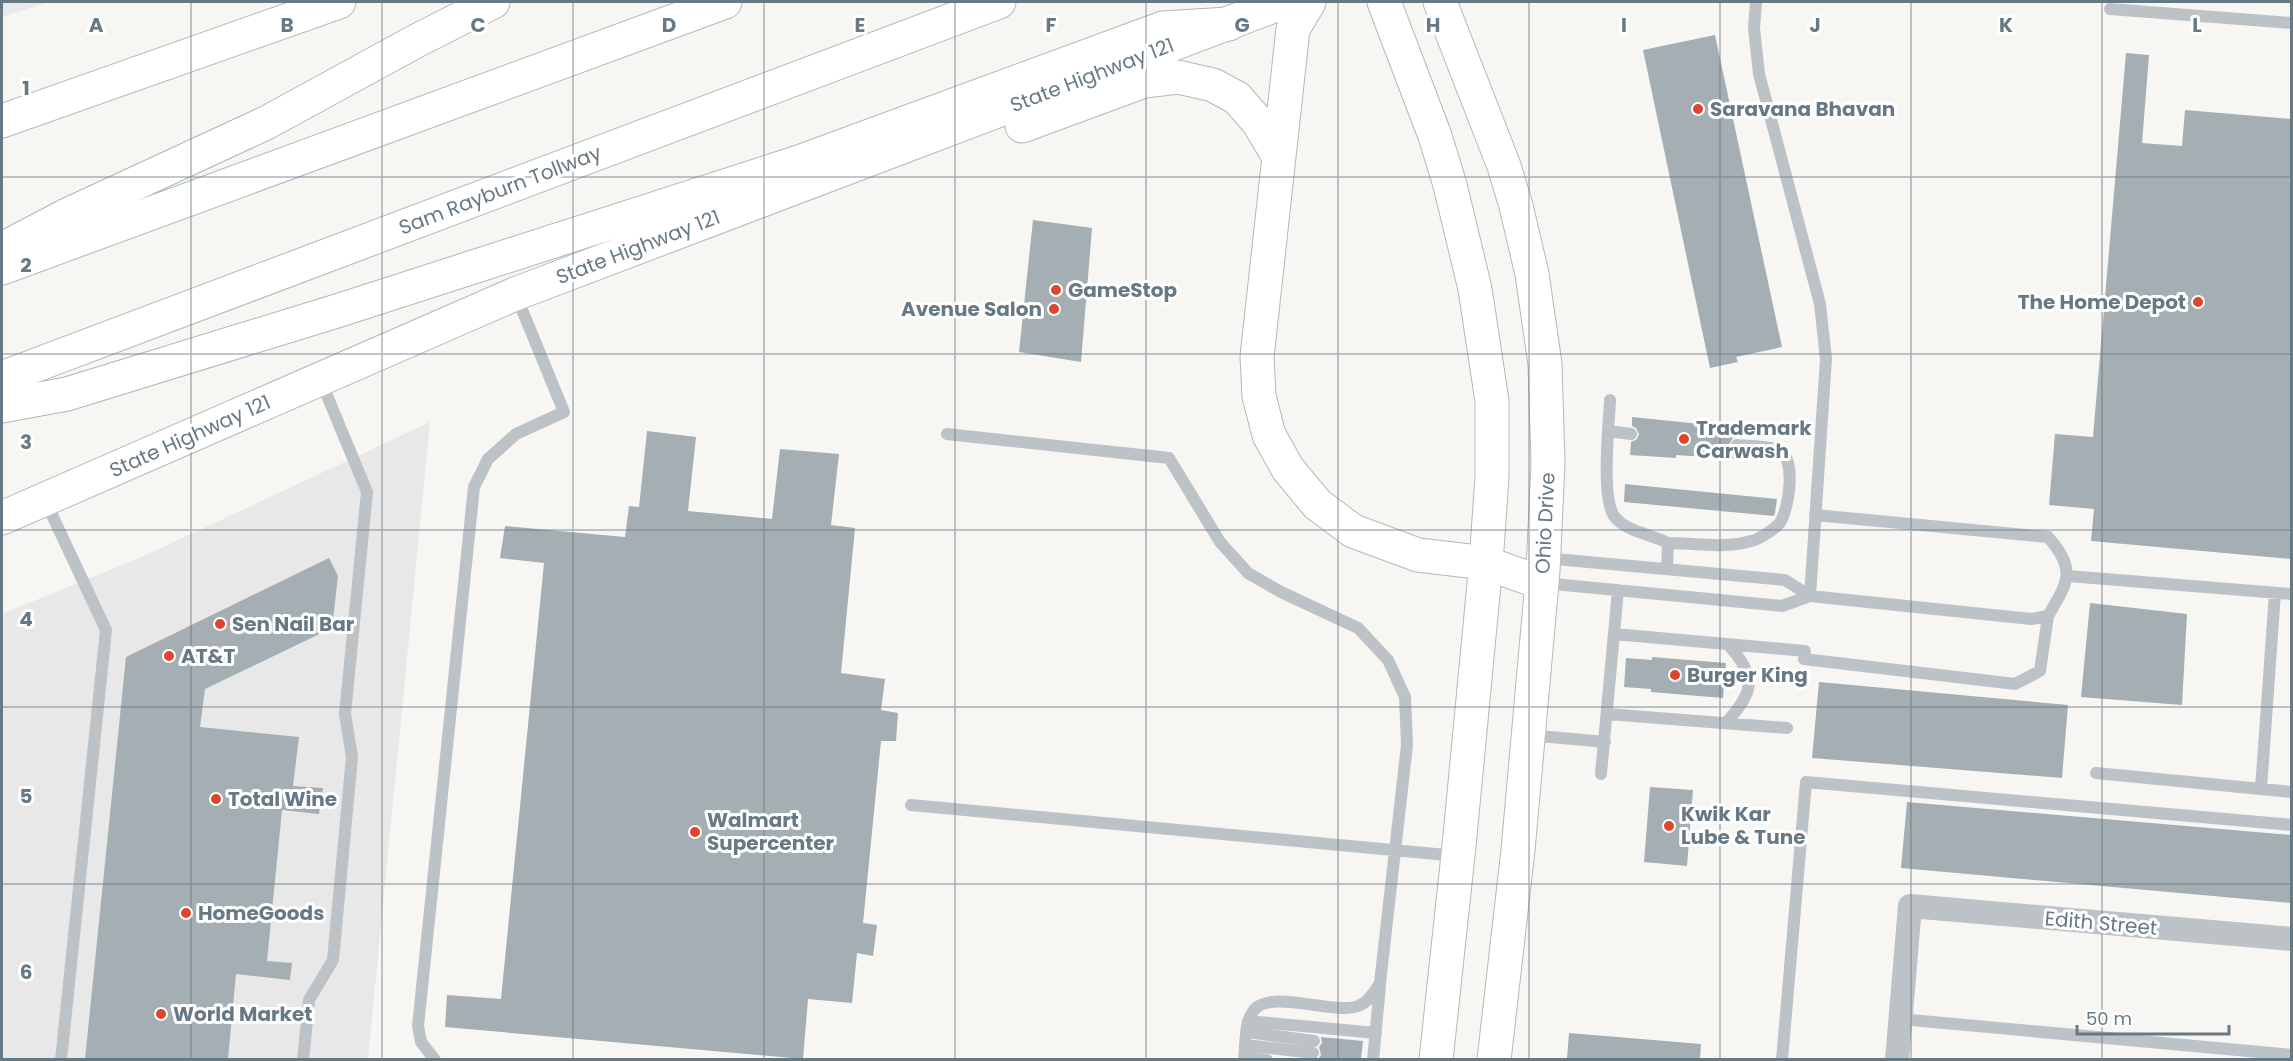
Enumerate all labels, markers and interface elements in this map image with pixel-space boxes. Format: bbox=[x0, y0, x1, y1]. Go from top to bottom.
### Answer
text: A bbox=[89, 11, 104, 39]
text: B bbox=[280, 11, 294, 39]
text: C bbox=[470, 11, 486, 39]
text: D bbox=[662, 11, 676, 39]
text: E bbox=[855, 11, 865, 39]
text: F bbox=[1046, 11, 1057, 39]
text: G bbox=[1234, 11, 1250, 39]
text: H bbox=[1426, 11, 1440, 39]
text: I bbox=[1621, 11, 1627, 39]
text: J bbox=[1809, 11, 1821, 39]
text: K bbox=[1999, 11, 2013, 39]
text: L bbox=[2192, 11, 2202, 39]
street label: State Highway 121 bbox=[1006, 31, 1178, 119]
text: 1 bbox=[22, 74, 30, 102]
place label: Saravana Bhavan bbox=[1710, 95, 1895, 123]
marker: Saravana Bhavan bbox=[1691, 102, 1705, 116]
street label: Sam Rayburn Tollway bbox=[395, 138, 605, 242]
street label: State Highway 121 bbox=[552, 203, 724, 291]
text: 2 bbox=[20, 251, 32, 279]
place label: GameStop bbox=[1068, 276, 1177, 304]
marker: GameStop bbox=[1049, 283, 1063, 297]
place label: The Home Depot bbox=[2018, 288, 2186, 316]
place label: Avenue Salon bbox=[901, 295, 1042, 323]
marker: The Home Depot bbox=[2191, 295, 2205, 309]
marker: Avenue Salon bbox=[1047, 302, 1061, 316]
street label: State Highway 121 bbox=[105, 388, 275, 484]
place label: Trademark Carwash bbox=[1696, 414, 1812, 465]
text: 3 bbox=[20, 428, 32, 456]
marker: Trademark Carwash bbox=[1677, 432, 1691, 446]
street label: Ohio Drive bbox=[1528, 471, 1562, 575]
text: 4 bbox=[19, 605, 33, 633]
place label: Sen Nail Bar bbox=[232, 610, 355, 638]
marker: Sen Nail Bar bbox=[213, 617, 227, 631]
place label: AT&T bbox=[181, 642, 236, 670]
marker: AT&T bbox=[162, 649, 176, 663]
place label: Burger King bbox=[1687, 661, 1808, 689]
marker: Burger King bbox=[1668, 668, 1682, 682]
text: 5 bbox=[20, 782, 33, 810]
place label: Total Wine bbox=[228, 785, 337, 813]
marker: Total Wine bbox=[209, 792, 223, 806]
place label: Kwik Kar Lube & Tune bbox=[1681, 800, 1805, 851]
place label: Walmart Supercenter bbox=[707, 806, 835, 857]
marker: Kwik Kar Lube & Tune bbox=[1662, 819, 1676, 833]
marker: Walmart Supercenter bbox=[688, 825, 702, 839]
place label: HomeGoods bbox=[198, 899, 324, 927]
street label: Edith Street bbox=[2044, 904, 2158, 942]
marker: HomeGoods bbox=[179, 906, 193, 920]
text: 6 bbox=[20, 958, 32, 986]
scale bar bbox=[2077, 998, 2228, 1036]
place label: World Market bbox=[173, 1000, 312, 1028]
text: 50 m bbox=[2086, 1006, 2132, 1031]
marker: World Market bbox=[154, 1007, 168, 1021]

